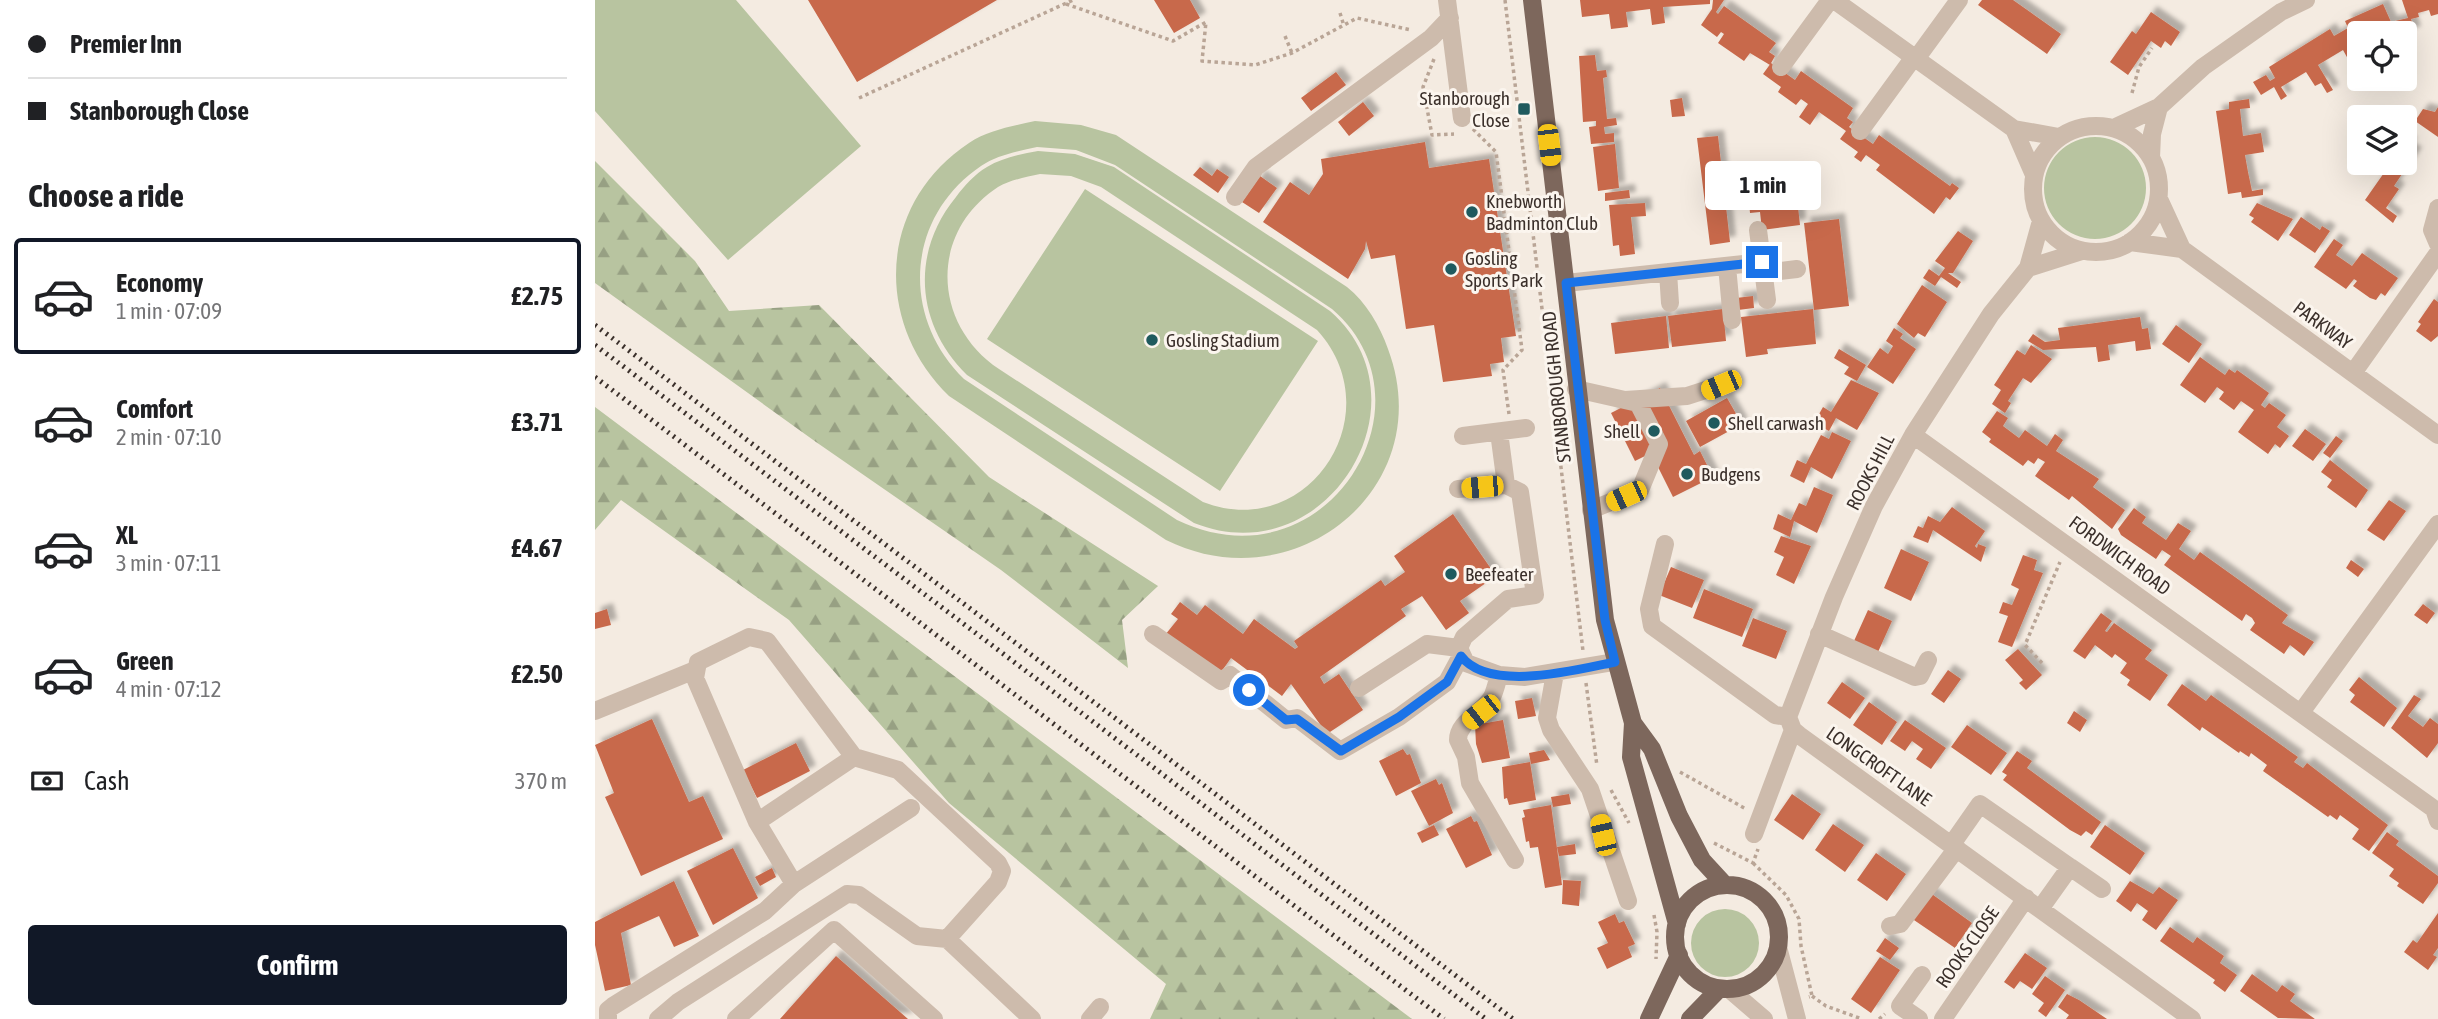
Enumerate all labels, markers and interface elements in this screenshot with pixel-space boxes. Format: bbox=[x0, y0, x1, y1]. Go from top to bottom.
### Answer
map controls bbox=[2347, 21, 2417, 175]
button: locate bbox=[2347, 21, 2417, 91]
text: Premier Inn bbox=[70, 29, 182, 59]
place label: Stanborough Close bbox=[1419, 87, 1510, 131]
text: Stanborough Close bbox=[70, 96, 249, 126]
marker: Stanborough Close bbox=[1516, 101, 1532, 117]
button: layers bbox=[2347, 105, 2417, 175]
car bbox=[1537, 123, 1562, 167]
callout: 1 min bbox=[1704, 160, 1820, 210]
text: 1 min bbox=[1740, 172, 1786, 198]
text: Choose a ride bbox=[28, 177, 184, 214]
place label: Knebworth Badminton Club bbox=[1486, 190, 1598, 234]
marker: Knebworth Badminton Club bbox=[1464, 204, 1480, 220]
route end bbox=[1746, 246, 1778, 278]
place label: Gosling Sports Park bbox=[1465, 247, 1543, 291]
marker: Gosling Sports Park bbox=[1443, 261, 1459, 277]
icon: car bbox=[32, 265, 95, 328]
text: Economy bbox=[116, 268, 203, 298]
text: £2.75 bbox=[511, 281, 563, 311]
street label: PARKWAY bbox=[2289, 296, 2357, 354]
text: 1 min · 07:09 bbox=[116, 298, 222, 324]
street label: STANBOROUGH ROAD bbox=[1537, 310, 1575, 464]
place label: Gosling Stadium bbox=[1166, 329, 1280, 351]
marker: Gosling Stadium bbox=[1144, 332, 1160, 348]
car bbox=[1698, 367, 1745, 403]
icon: car bbox=[32, 391, 95, 454]
text: Comfort bbox=[116, 394, 193, 424]
text: £3.71 bbox=[511, 407, 563, 437]
place label: Shell carwash bbox=[1728, 412, 1824, 434]
marker: Shell carwash bbox=[1706, 415, 1722, 431]
place label: Shell bbox=[1604, 420, 1640, 442]
marker: Shell bbox=[1646, 423, 1662, 439]
text: 2 min · 07:10 bbox=[116, 424, 222, 450]
street label: ROOKS HILL bbox=[1842, 430, 1899, 514]
place label: Budgens bbox=[1701, 463, 1761, 485]
marker: Budgens bbox=[1679, 466, 1695, 482]
car bbox=[1461, 475, 1504, 499]
car bbox=[1603, 478, 1650, 514]
street label: FORDWICH ROAD bbox=[2065, 511, 2175, 599]
icon: car bbox=[32, 517, 95, 580]
text: XL bbox=[116, 520, 138, 550]
text: £4.67 bbox=[511, 533, 563, 563]
text: 3 min · 07:11 bbox=[116, 550, 222, 576]
place label: Beefeater bbox=[1465, 563, 1534, 585]
marker: Beefeater bbox=[1443, 566, 1459, 582]
icon: car bbox=[32, 643, 95, 706]
text: Green bbox=[116, 646, 174, 676]
text: £2.50 bbox=[511, 659, 563, 689]
route start bbox=[1233, 674, 1265, 706]
text: 4 min · 07:12 bbox=[116, 676, 222, 702]
car bbox=[1458, 691, 1505, 733]
street label: LONGCROFT LANE bbox=[1822, 722, 1936, 810]
icon: cash bbox=[28, 762, 66, 800]
text: Cash bbox=[84, 766, 130, 796]
text: 370 m bbox=[515, 768, 567, 794]
car bbox=[1589, 812, 1618, 858]
street label: ROOKS CLOSE bbox=[1931, 902, 2003, 992]
button: Confirm bbox=[28, 925, 567, 1005]

